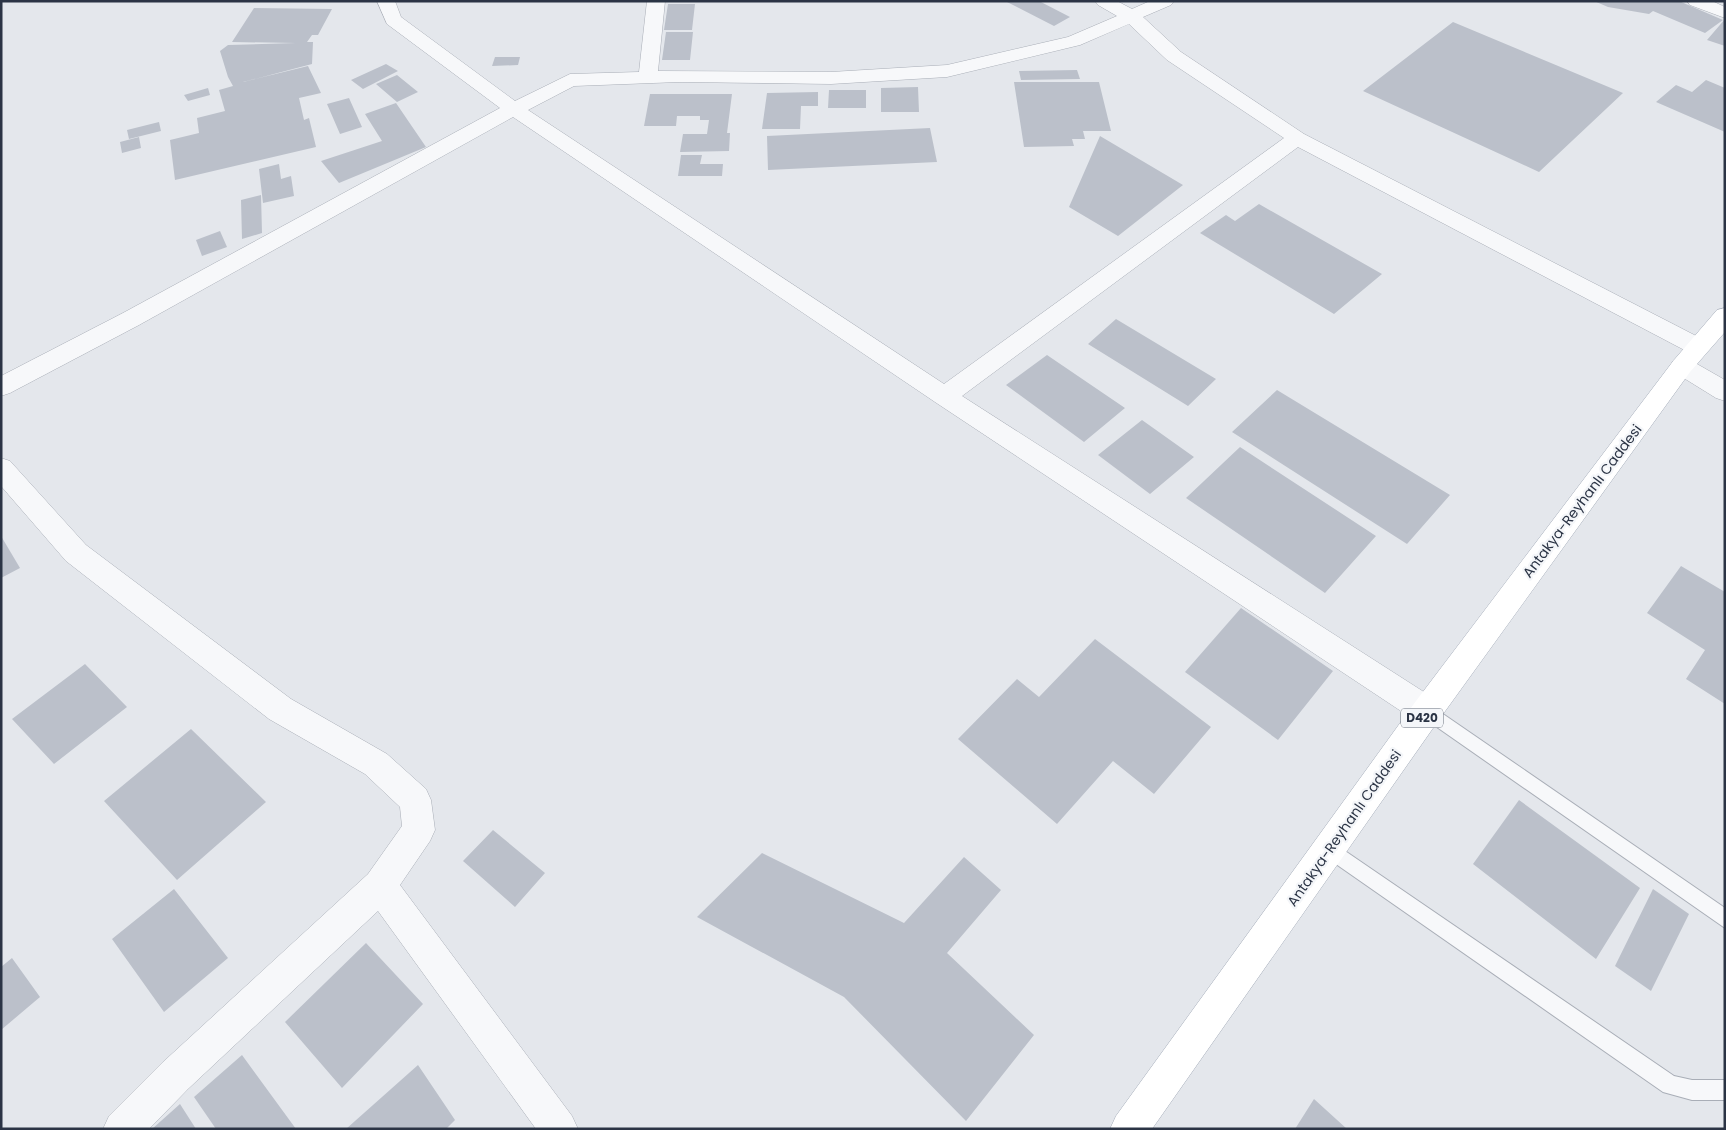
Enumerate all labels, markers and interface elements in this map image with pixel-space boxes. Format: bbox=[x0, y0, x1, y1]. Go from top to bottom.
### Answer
street label: Antakya-Reyhanlı Caddesi bbox=[1518, 420, 1646, 582]
road number: D420 bbox=[1401, 708, 1443, 728]
street label: Antakya-Reyhanlı Caddesi bbox=[1282, 746, 1406, 910]

